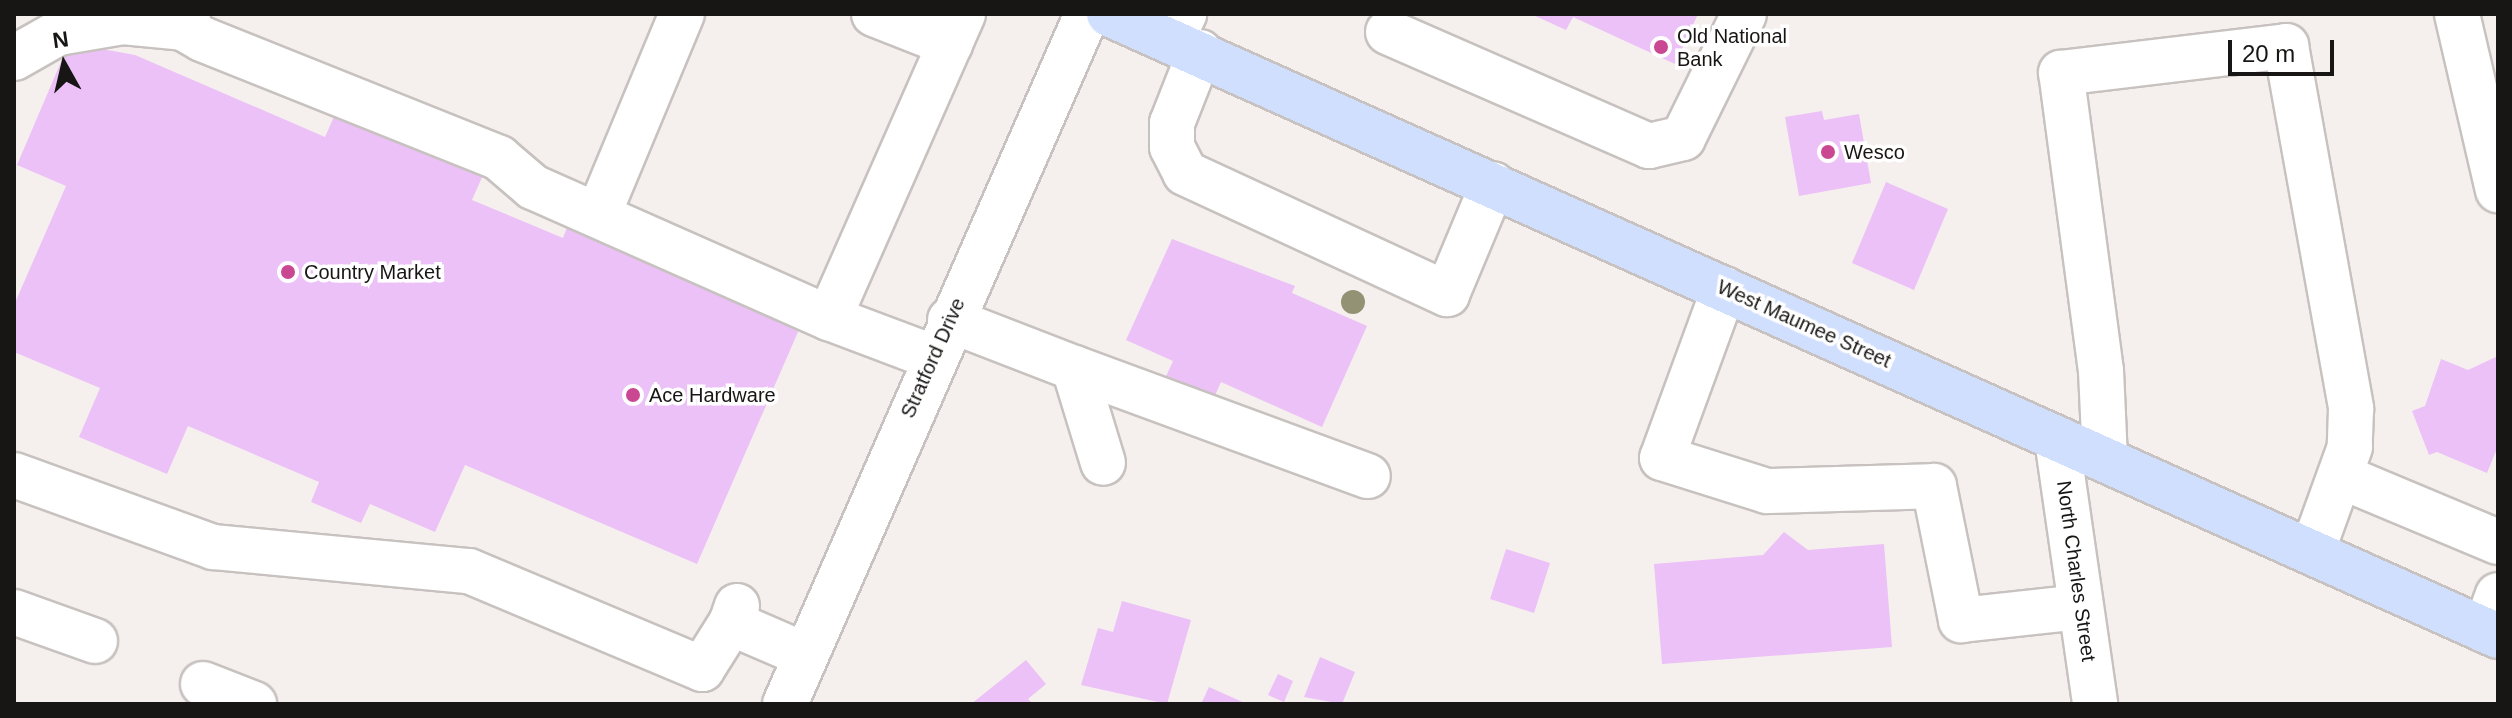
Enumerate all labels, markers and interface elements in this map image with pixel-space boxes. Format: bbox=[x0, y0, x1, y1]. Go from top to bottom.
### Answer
north arrow bbox=[24, 24, 104, 104]
place label: Old National Bank bbox=[1677, 24, 1787, 71]
scale bar bbox=[2232, 24, 2338, 74]
text: N bbox=[51, 26, 70, 53]
marker: Old National Bank bbox=[1652, 38, 1670, 56]
text: 20 m bbox=[2242, 40, 2295, 67]
place label: Wesco bbox=[1844, 140, 1905, 164]
marker: Wesco bbox=[1819, 143, 1837, 161]
place label: Country Market bbox=[304, 260, 441, 284]
marker: Country Market bbox=[279, 263, 297, 281]
street label: West Maumee Street bbox=[1713, 275, 1895, 373]
street label: Stratford Drive bbox=[896, 294, 970, 422]
place label: Ace Hardware bbox=[649, 383, 776, 407]
marker: Ace Hardware bbox=[624, 386, 642, 404]
street label: North Charles Street bbox=[2051, 479, 2101, 663]

